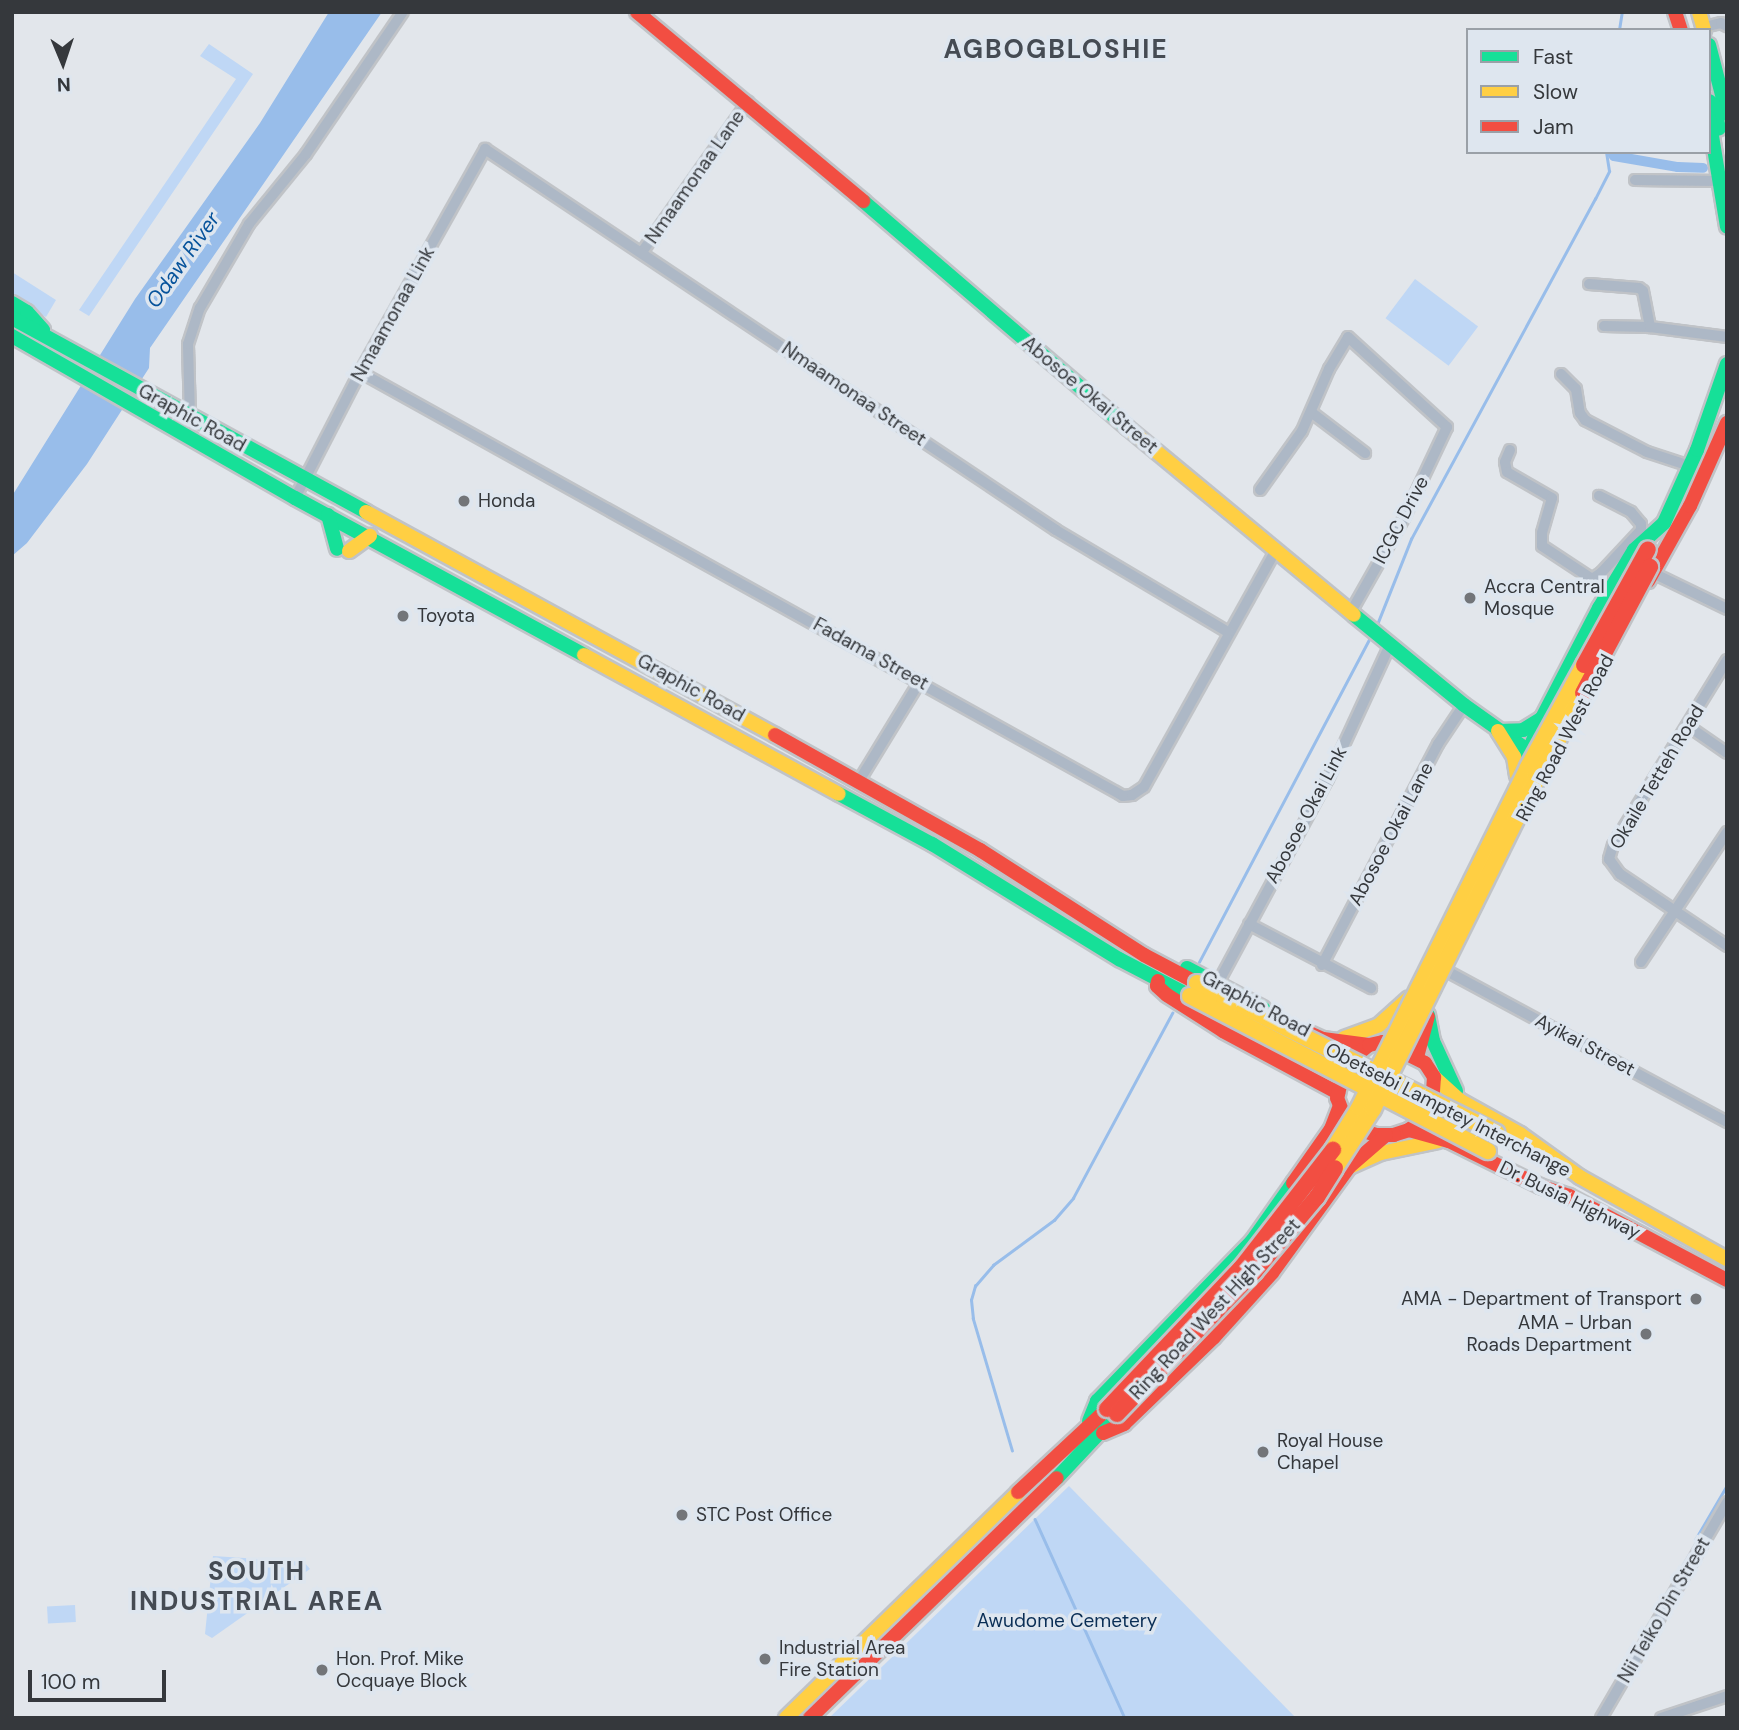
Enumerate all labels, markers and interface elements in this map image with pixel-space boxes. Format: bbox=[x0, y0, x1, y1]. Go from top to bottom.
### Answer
north arrow bbox=[28, 28, 98, 98]
legend bbox=[1466, 28, 1711, 154]
district label: AGBOGBLOSHIE bbox=[945, 34, 1167, 66]
text: Fast bbox=[1533, 43, 1573, 71]
text: N bbox=[56, 72, 71, 97]
text: Slow bbox=[1533, 78, 1578, 106]
street label: Nmaamonaa Lane bbox=[640, 106, 750, 248]
text: Jam bbox=[1533, 113, 1574, 141]
water label: Odaw River bbox=[141, 207, 225, 313]
street label: Nmaamonaa Link bbox=[347, 243, 439, 385]
street label: Abosoe Okai Street bbox=[1017, 331, 1163, 459]
street label: Nmaamonaa Street bbox=[777, 337, 931, 451]
street label: Graphic Road bbox=[134, 379, 250, 457]
street label: ICGC Drive bbox=[1368, 472, 1434, 568]
place label: Honda bbox=[478, 490, 535, 512]
marker: Honda bbox=[456, 493, 472, 509]
place label: Accra Central Mosque bbox=[1484, 576, 1605, 620]
marker: Accra Central Mosque bbox=[1462, 590, 1478, 606]
place label: Toyota bbox=[417, 605, 475, 627]
marker: Toyota bbox=[395, 608, 411, 624]
street label: Fadama Street bbox=[809, 613, 933, 695]
street label: Graphic Road bbox=[633, 649, 749, 727]
street label: Ring Road West Road bbox=[1511, 651, 1619, 825]
street label: Okaile Tetteh Road bbox=[1605, 701, 1709, 853]
street label: Abosoe Okai Link bbox=[1260, 743, 1352, 887]
street label: Abosoe Okai Lane bbox=[1344, 759, 1438, 909]
street label: Graphic Road bbox=[1198, 966, 1314, 1042]
street label: Ayikai Street bbox=[1531, 1009, 1639, 1081]
street label: Obetsebi Lamptey Interchange bbox=[1321, 1038, 1575, 1182]
street label: Dr. Busia Highway bbox=[1496, 1156, 1644, 1244]
street label: Ring Road West High Street bbox=[1125, 1214, 1305, 1404]
place label: AMA - Department of Transport bbox=[1401, 1288, 1682, 1310]
marker: AMA - Department of Transport bbox=[1688, 1291, 1704, 1307]
place label: AMA - Urban Roads Department bbox=[1467, 1312, 1632, 1356]
marker: AMA - Urban Roads Department bbox=[1638, 1326, 1654, 1342]
place label: Royal House Chapel bbox=[1277, 1430, 1383, 1474]
marker: Royal House Chapel bbox=[1255, 1444, 1271, 1460]
place label: STC Post Office bbox=[696, 1504, 832, 1526]
marker: STC Post Office bbox=[674, 1507, 690, 1523]
street label: Nii Teiko Din Street bbox=[1613, 1533, 1715, 1687]
district label: SOUTH INDUSTRIAL AREA bbox=[132, 1556, 382, 1618]
park label: Awudome Cemetery bbox=[977, 1610, 1157, 1632]
place label: Industrial Area Fire Station bbox=[779, 1637, 905, 1681]
place label: Hon. Prof. Mike Ocquaye Block bbox=[336, 1648, 467, 1692]
marker: Industrial Area Fire Station bbox=[757, 1651, 773, 1667]
scale bar bbox=[32, 1656, 170, 1700]
marker: Hon. Prof. Mike Ocquaye Block bbox=[314, 1662, 330, 1678]
text: 100 m bbox=[41, 1668, 101, 1696]

